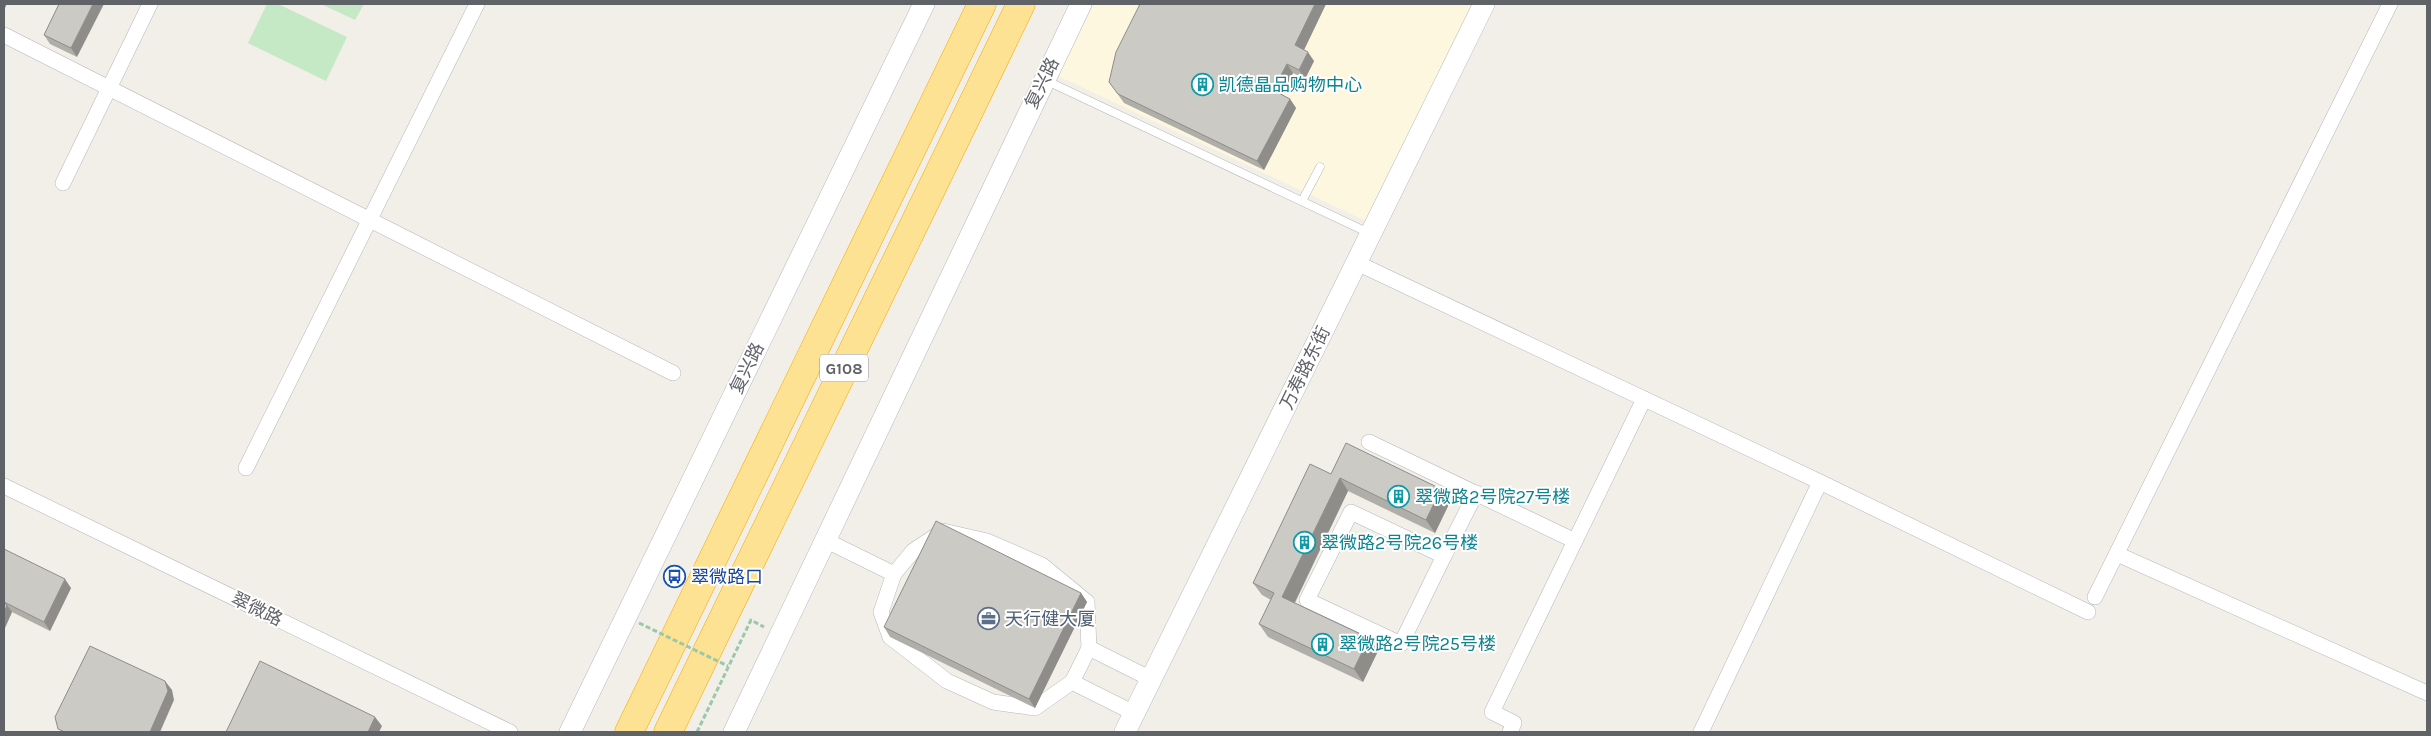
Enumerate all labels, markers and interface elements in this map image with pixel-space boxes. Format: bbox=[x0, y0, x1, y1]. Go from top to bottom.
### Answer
street label: 复兴路 bbox=[1020, 54, 1064, 112]
building icon: 凯德晶品购物中心 bbox=[1190, 73, 1214, 97]
place label: 凯德晶品购物中心 bbox=[1218, 74, 1362, 96]
street label: 万寿路东街 bbox=[1275, 323, 1335, 413]
street label: 复兴路 bbox=[725, 339, 769, 397]
road number: G108 bbox=[820, 354, 868, 382]
building icon: 翠微路2号院27号楼 bbox=[1387, 485, 1411, 509]
place label: 翠微路2号院27号楼 bbox=[1415, 486, 1570, 508]
building icon: 翠微路2号院26号楼 bbox=[1293, 531, 1317, 555]
place label: 翠微路2号院26号楼 bbox=[1321, 532, 1478, 554]
bus stop icon: 翠微路口 bbox=[663, 565, 687, 589]
place label: 翠微路口 bbox=[691, 566, 763, 588]
street label: 翠微路 bbox=[228, 587, 286, 631]
office icon: 天行健大厦 bbox=[977, 607, 1001, 631]
place label: 天行健大厦 bbox=[1005, 608, 1095, 630]
building icon: 翠微路2号院25号楼 bbox=[1311, 632, 1335, 656]
place label: 翠微路2号院25号楼 bbox=[1339, 633, 1496, 655]

